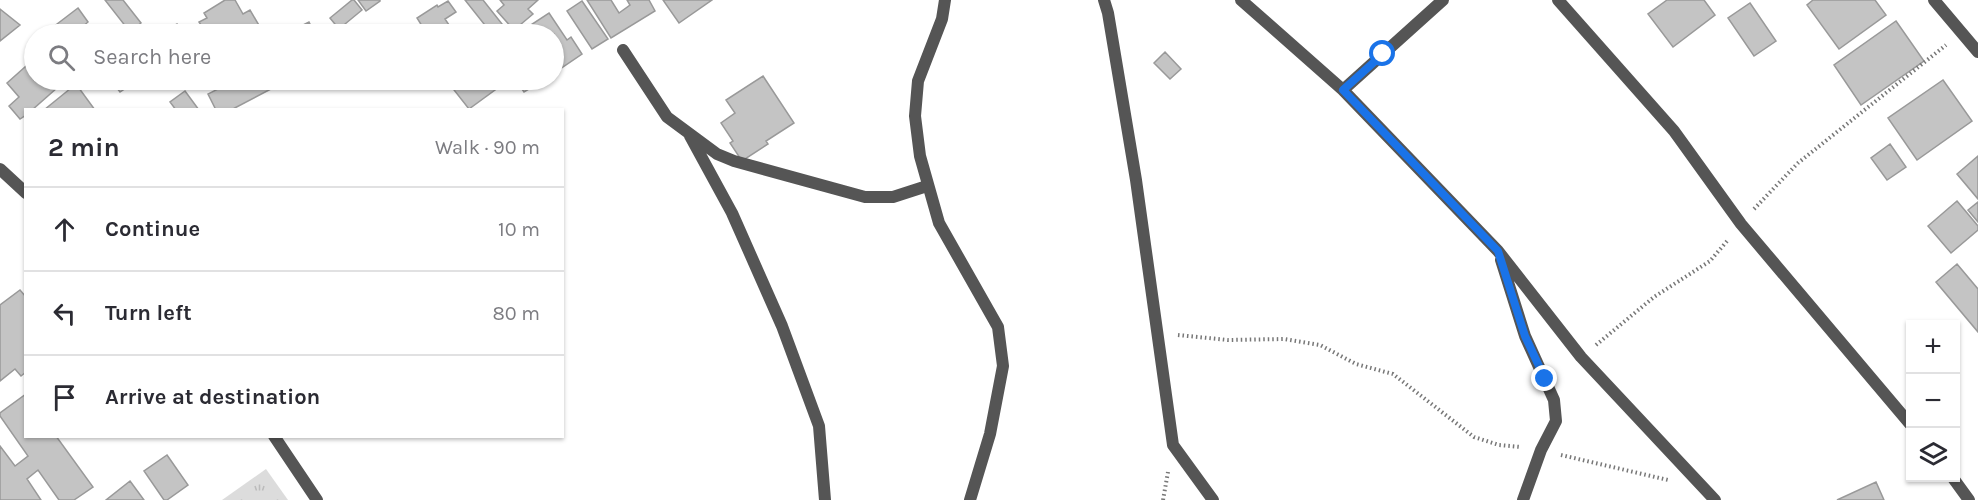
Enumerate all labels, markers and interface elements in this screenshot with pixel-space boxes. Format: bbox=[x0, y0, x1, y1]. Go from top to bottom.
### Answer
search box bbox=[24, 24, 564, 90]
route start bbox=[1369, 40, 1395, 66]
icon: search bbox=[45, 41, 78, 74]
text: Search here bbox=[93, 44, 211, 70]
text: 2 min bbox=[48, 132, 120, 163]
text: Walk · 90 m bbox=[435, 136, 540, 159]
icon: ahead bbox=[48, 213, 81, 246]
text: Continue bbox=[105, 216, 200, 242]
text: 10 m bbox=[498, 218, 540, 241]
icon: left bbox=[48, 297, 81, 330]
text: Turn left bbox=[105, 300, 192, 326]
text: 80 m bbox=[492, 302, 540, 325]
map controls bbox=[1906, 320, 1960, 482]
button: + bbox=[1906, 320, 1960, 374]
route end bbox=[1531, 365, 1557, 391]
button: − bbox=[1906, 374, 1960, 428]
icon: arrive bbox=[48, 381, 81, 414]
text: Arrive at destination bbox=[105, 384, 320, 410]
button: layers bbox=[1906, 428, 1960, 482]

